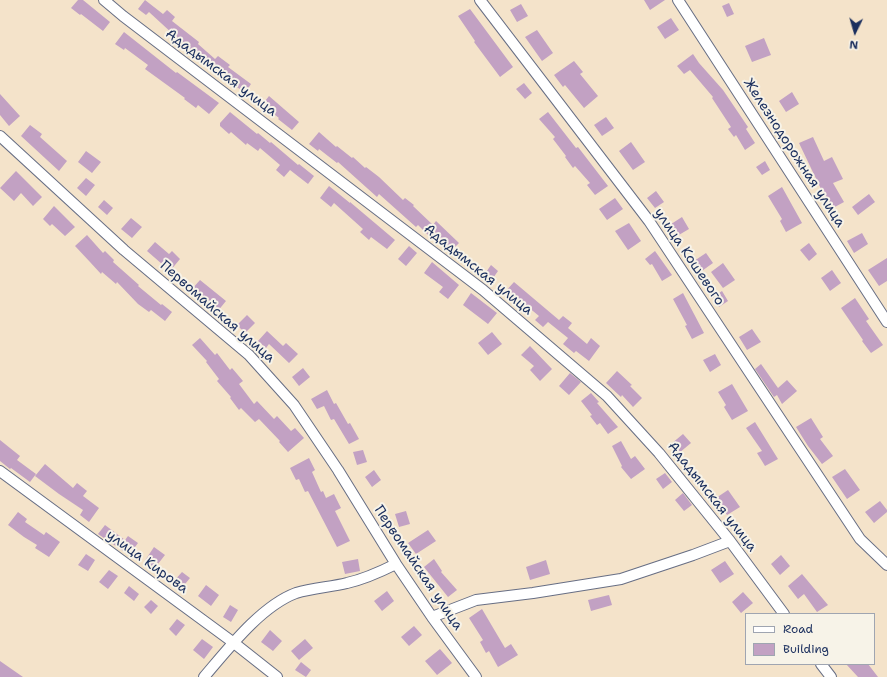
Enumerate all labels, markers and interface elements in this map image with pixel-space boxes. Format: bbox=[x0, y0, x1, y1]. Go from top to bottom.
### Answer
north arrow bbox=[835, 12, 875, 52]
street label: Ададымская улица bbox=[162, 26, 280, 120]
text: N bbox=[849, 37, 859, 52]
street label: Железнодорожная улица bbox=[740, 75, 848, 231]
street label: улица Кошевого bbox=[650, 205, 728, 309]
street label: Ададымская улица bbox=[420, 221, 536, 319]
street label: Первомайская улица bbox=[156, 257, 278, 367]
street label: Ададымская улица bbox=[664, 439, 760, 555]
street label: Первомайская улица bbox=[370, 502, 466, 634]
street label: улица Кирова bbox=[103, 527, 191, 597]
legend bbox=[745, 613, 875, 665]
text: Road bbox=[783, 621, 813, 637]
text: Building bbox=[783, 641, 829, 657]

